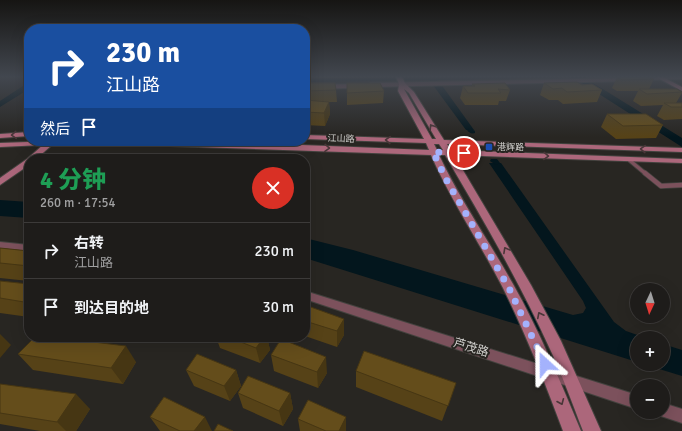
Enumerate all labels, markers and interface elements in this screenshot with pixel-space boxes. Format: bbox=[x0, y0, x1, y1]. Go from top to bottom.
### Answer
text: 230 m bbox=[106, 36, 180, 70]
icon: right bbox=[40, 40, 92, 92]
text: 江山路 bbox=[106, 74, 160, 96]
icon: arrive bbox=[78, 116, 100, 138]
text: 然后 bbox=[40, 120, 70, 138]
one-way arrow bbox=[429, 124, 437, 131]
one-way arrow bbox=[11, 131, 18, 140]
street label: 江山路 bbox=[327, 133, 355, 145]
one-way arrow bbox=[385, 136, 391, 144]
pin bbox=[447, 136, 481, 170]
icon: arrive bbox=[453, 142, 475, 164]
marker: 港辉路 bbox=[484, 142, 494, 152]
place label: 港辉路 bbox=[497, 142, 524, 153]
one-way arrow bbox=[324, 144, 330, 153]
one-way arrow bbox=[640, 145, 646, 153]
one-way arrow bbox=[543, 152, 549, 160]
text: 4 分钟 bbox=[40, 165, 106, 195]
button: close bbox=[252, 167, 294, 209]
text: 260 m · 17:54 bbox=[40, 195, 116, 211]
text: 右转 bbox=[74, 234, 104, 252]
icon: right bbox=[40, 240, 62, 262]
text: 230 m bbox=[254, 242, 294, 260]
one-way arrow bbox=[503, 247, 510, 255]
text: 江山路 bbox=[74, 255, 113, 271]
north arrow bbox=[630, 283, 670, 323]
map controls bbox=[630, 283, 670, 419]
icon: arrive bbox=[40, 296, 62, 318]
text: 30 m bbox=[263, 298, 294, 316]
text: 到达目的地 bbox=[74, 299, 149, 317]
one-way arrow bbox=[537, 312, 545, 320]
button: + bbox=[630, 331, 670, 371]
street label: 芦茂路 bbox=[452, 336, 490, 360]
position arrow bbox=[524, 343, 566, 385]
button: − bbox=[630, 379, 670, 419]
one-way arrow bbox=[556, 398, 564, 406]

